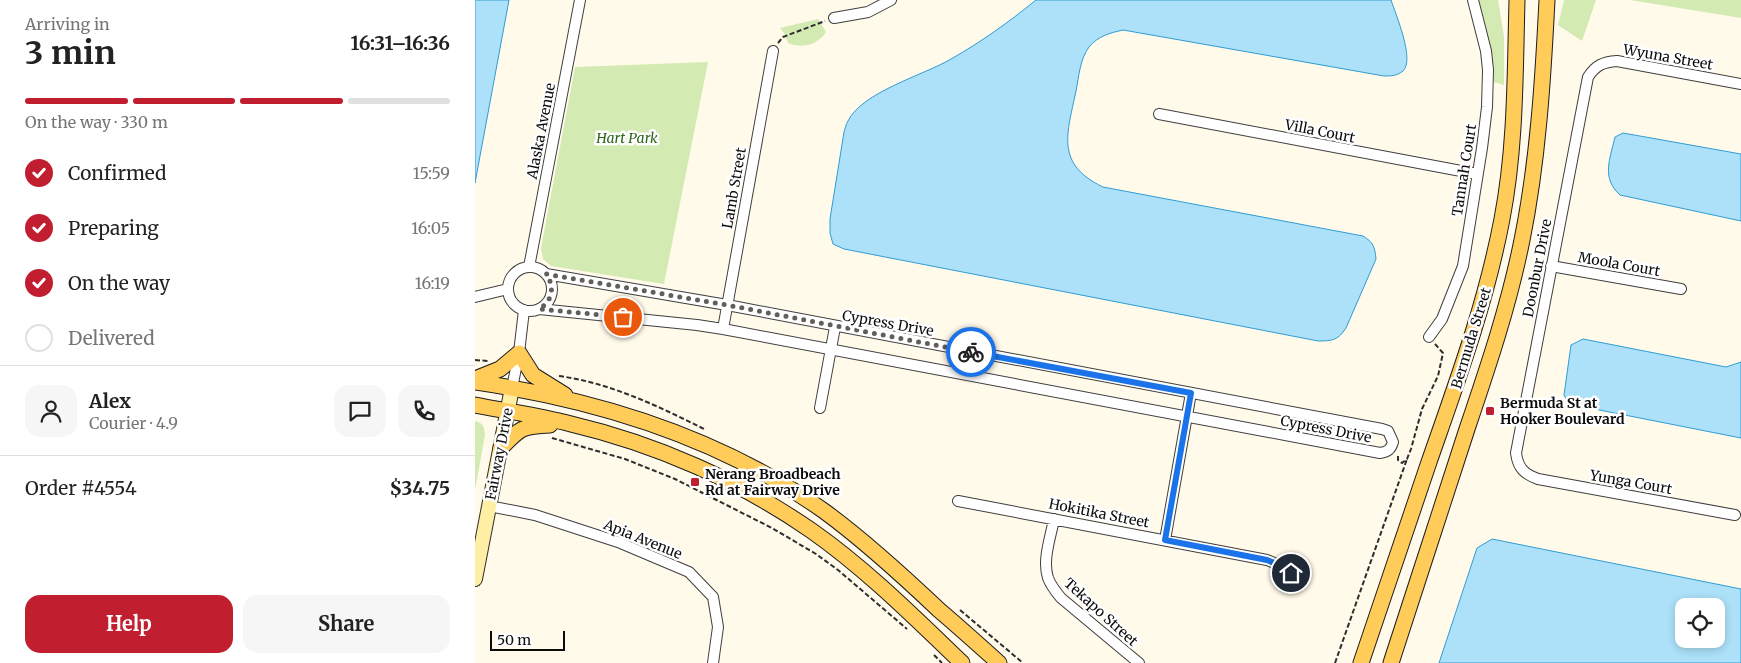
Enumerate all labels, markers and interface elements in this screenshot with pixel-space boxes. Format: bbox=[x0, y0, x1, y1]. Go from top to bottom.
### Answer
text: Arriving in bbox=[25, 14, 110, 34]
text: 16:31–16:36 bbox=[351, 31, 450, 55]
text: 3 min bbox=[25, 33, 116, 73]
street label: Wyuna Street bbox=[1621, 40, 1715, 74]
street label: Alaska Avenue bbox=[523, 81, 559, 182]
text: On the way · 330 m bbox=[25, 112, 168, 132]
street label: Villa Court bbox=[1283, 115, 1357, 147]
street label: Tannah Court bbox=[1448, 122, 1480, 217]
park label: Hart Park bbox=[595, 129, 658, 147]
street label: Lamb Street bbox=[718, 145, 750, 230]
icon: check bbox=[25, 159, 53, 187]
text: Confirmed bbox=[68, 161, 166, 185]
text: 15:59 bbox=[413, 163, 450, 183]
icon: check bbox=[25, 214, 53, 242]
text: Preparing bbox=[68, 216, 159, 240]
street label: Doonbur Drive bbox=[1519, 217, 1555, 319]
text: 16:05 bbox=[411, 218, 450, 238]
street label: Moola Court bbox=[1577, 248, 1662, 280]
icon: check bbox=[25, 269, 53, 297]
text: On the way bbox=[68, 271, 170, 295]
text: 16:19 bbox=[415, 273, 450, 293]
street label: Bermuda Street bbox=[1447, 285, 1495, 391]
pin bbox=[602, 296, 644, 338]
icon: bag bbox=[609, 303, 637, 331]
street label: Cypress Drive bbox=[841, 306, 935, 340]
text: Delivered bbox=[68, 326, 155, 350]
courier bbox=[946, 327, 996, 377]
icon: bike bbox=[957, 338, 985, 366]
button: person bbox=[25, 385, 77, 437]
button: chat bbox=[334, 385, 386, 437]
button: phone bbox=[398, 385, 450, 437]
text: Alex bbox=[89, 389, 131, 413]
place label: Bermuda St at Hooker Boulevard bbox=[1500, 394, 1625, 428]
marker: Bermuda St at Hooker Boulevard bbox=[1484, 405, 1496, 417]
street label: Fairway Drive bbox=[481, 406, 517, 502]
street label: Cypress Drive bbox=[1279, 411, 1373, 447]
text: Courier · 4.9 bbox=[89, 413, 178, 433]
place label: Nerang Broadbeach Rd at Fairway Drive bbox=[705, 465, 841, 499]
street label: Yunga Court bbox=[1588, 466, 1674, 498]
text: Order #4554 bbox=[25, 476, 137, 500]
text: $34.75 bbox=[390, 476, 450, 500]
marker: Nerang Broadbeach Rd at Fairway Drive bbox=[689, 476, 701, 488]
street label: Hokitika Street bbox=[1047, 494, 1151, 532]
street label: Apia Avenue bbox=[600, 515, 685, 563]
pin bbox=[1270, 552, 1312, 594]
icon: home bbox=[1277, 559, 1305, 587]
street label: Tekapo Street bbox=[1060, 574, 1142, 650]
button: Help bbox=[25, 595, 233, 653]
button: Share bbox=[243, 595, 450, 653]
map controls bbox=[1675, 598, 1725, 648]
button: locate bbox=[1675, 598, 1725, 648]
scale bar bbox=[490, 628, 565, 651]
text: 50 m bbox=[497, 631, 531, 649]

